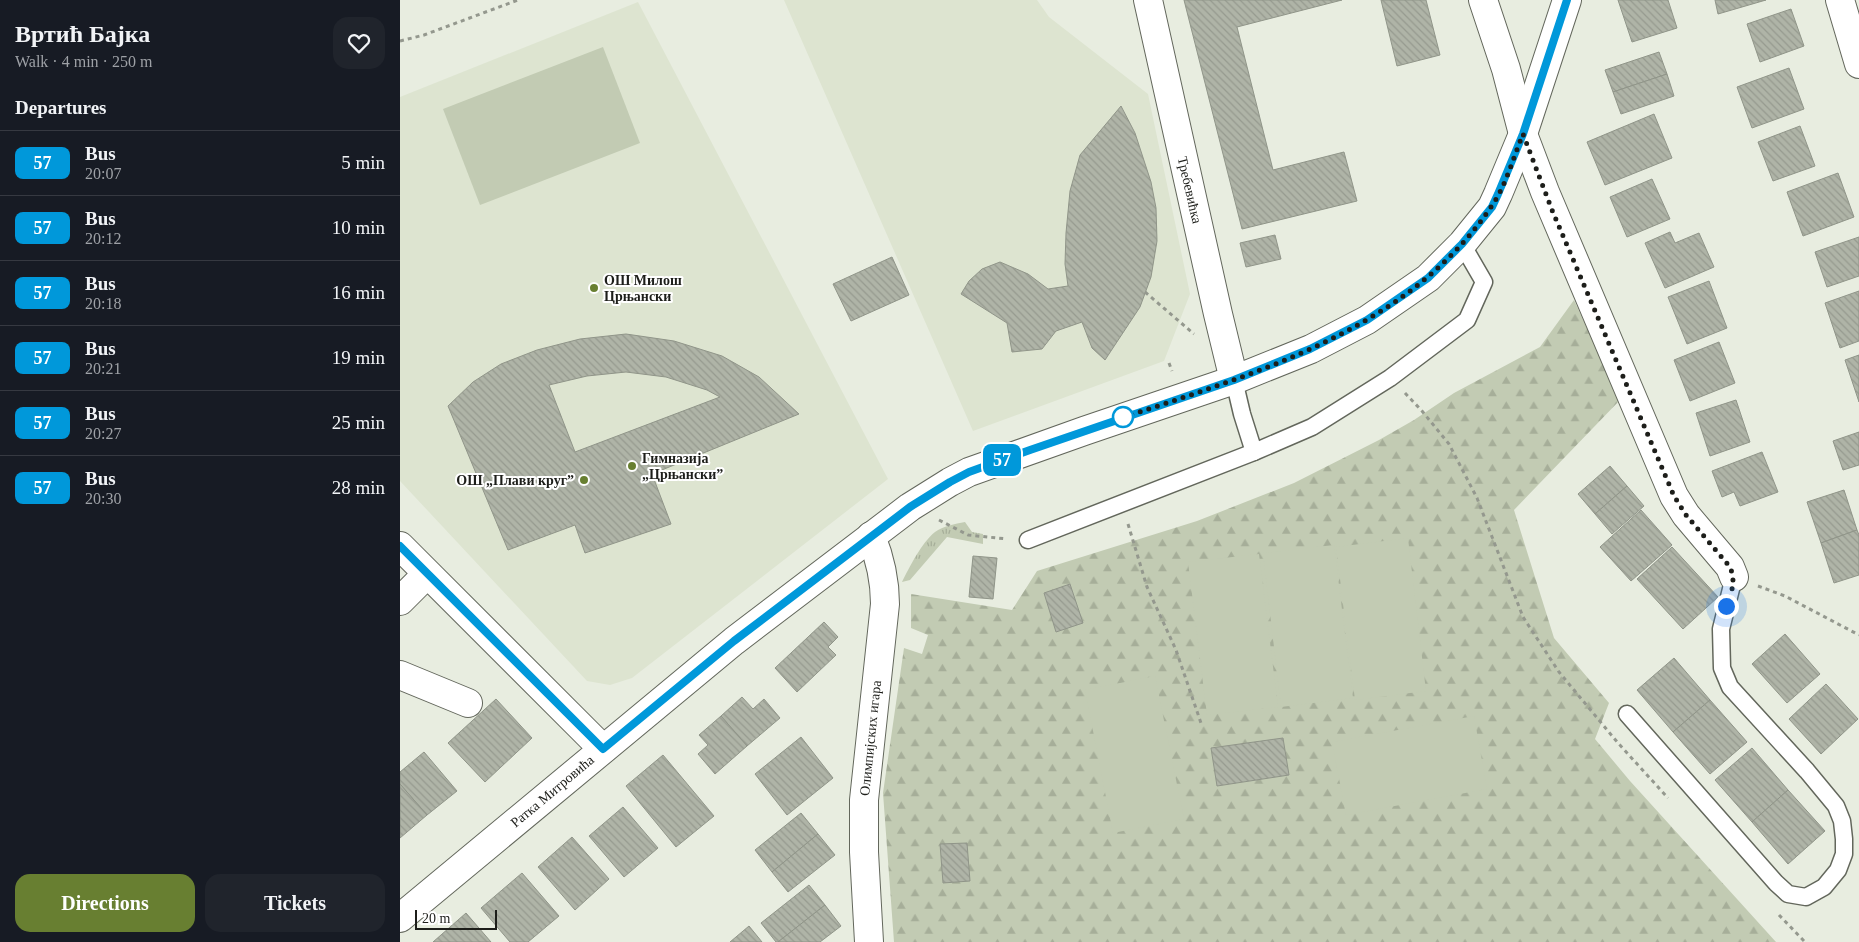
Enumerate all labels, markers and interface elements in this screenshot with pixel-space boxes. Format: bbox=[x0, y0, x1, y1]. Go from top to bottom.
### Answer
button: heart bbox=[333, 17, 385, 69]
text: Вртић Бајка bbox=[15, 21, 150, 47]
text: Walk · 4 min · 250 m bbox=[15, 53, 152, 70]
text: Departures bbox=[15, 97, 106, 118]
text: Bus bbox=[85, 143, 116, 164]
text: 5 min bbox=[341, 152, 385, 173]
text: 57 bbox=[34, 153, 52, 173]
street label: Требевићка bbox=[1175, 155, 1205, 226]
text: 20:07 bbox=[85, 165, 121, 182]
text: Bus bbox=[85, 208, 116, 229]
text: 10 min bbox=[332, 217, 385, 238]
text: 57 bbox=[34, 218, 52, 238]
text: 20:12 bbox=[85, 230, 121, 247]
text: Bus bbox=[85, 273, 116, 294]
place label: ОШ Милош Црњански bbox=[604, 273, 682, 304]
text: 16 min bbox=[332, 282, 385, 303]
marker: ОШ Милош Црњански bbox=[588, 282, 600, 294]
text: 57 bbox=[34, 283, 52, 303]
text: 20:18 bbox=[85, 295, 121, 312]
text: Bus bbox=[85, 338, 116, 359]
text: 19 min bbox=[332, 347, 385, 368]
text: 57 bbox=[34, 348, 52, 368]
text: 20:21 bbox=[85, 360, 121, 377]
text: Bus bbox=[85, 403, 116, 424]
unlabelled marker bbox=[1112, 406, 1134, 428]
text: 25 min bbox=[332, 412, 385, 433]
text: 57 bbox=[34, 413, 52, 433]
text: 20:27 bbox=[85, 425, 121, 442]
line badge: 57 bbox=[980, 444, 1024, 476]
text: 57 bbox=[993, 450, 1011, 470]
place label: Гимназија „Црњански” bbox=[642, 451, 723, 482]
marker: Гимназија „Црњански” bbox=[626, 460, 638, 472]
text: Bus bbox=[85, 468, 116, 489]
place label: ОШ „Плави круг” bbox=[456, 473, 574, 488]
marker: ОШ „Плави круг” bbox=[578, 474, 590, 486]
text: 28 min bbox=[332, 477, 385, 498]
text: 57 bbox=[34, 478, 52, 498]
text: 20:30 bbox=[85, 490, 121, 507]
your location bbox=[1714, 594, 1739, 619]
street label: Олимпијских игара bbox=[857, 679, 884, 797]
street label: Ратка Митровића bbox=[508, 752, 597, 830]
button: Directions bbox=[15, 874, 195, 932]
button: Tickets bbox=[205, 874, 385, 932]
scale bar bbox=[415, 907, 498, 930]
text: 20 m bbox=[422, 911, 450, 926]

